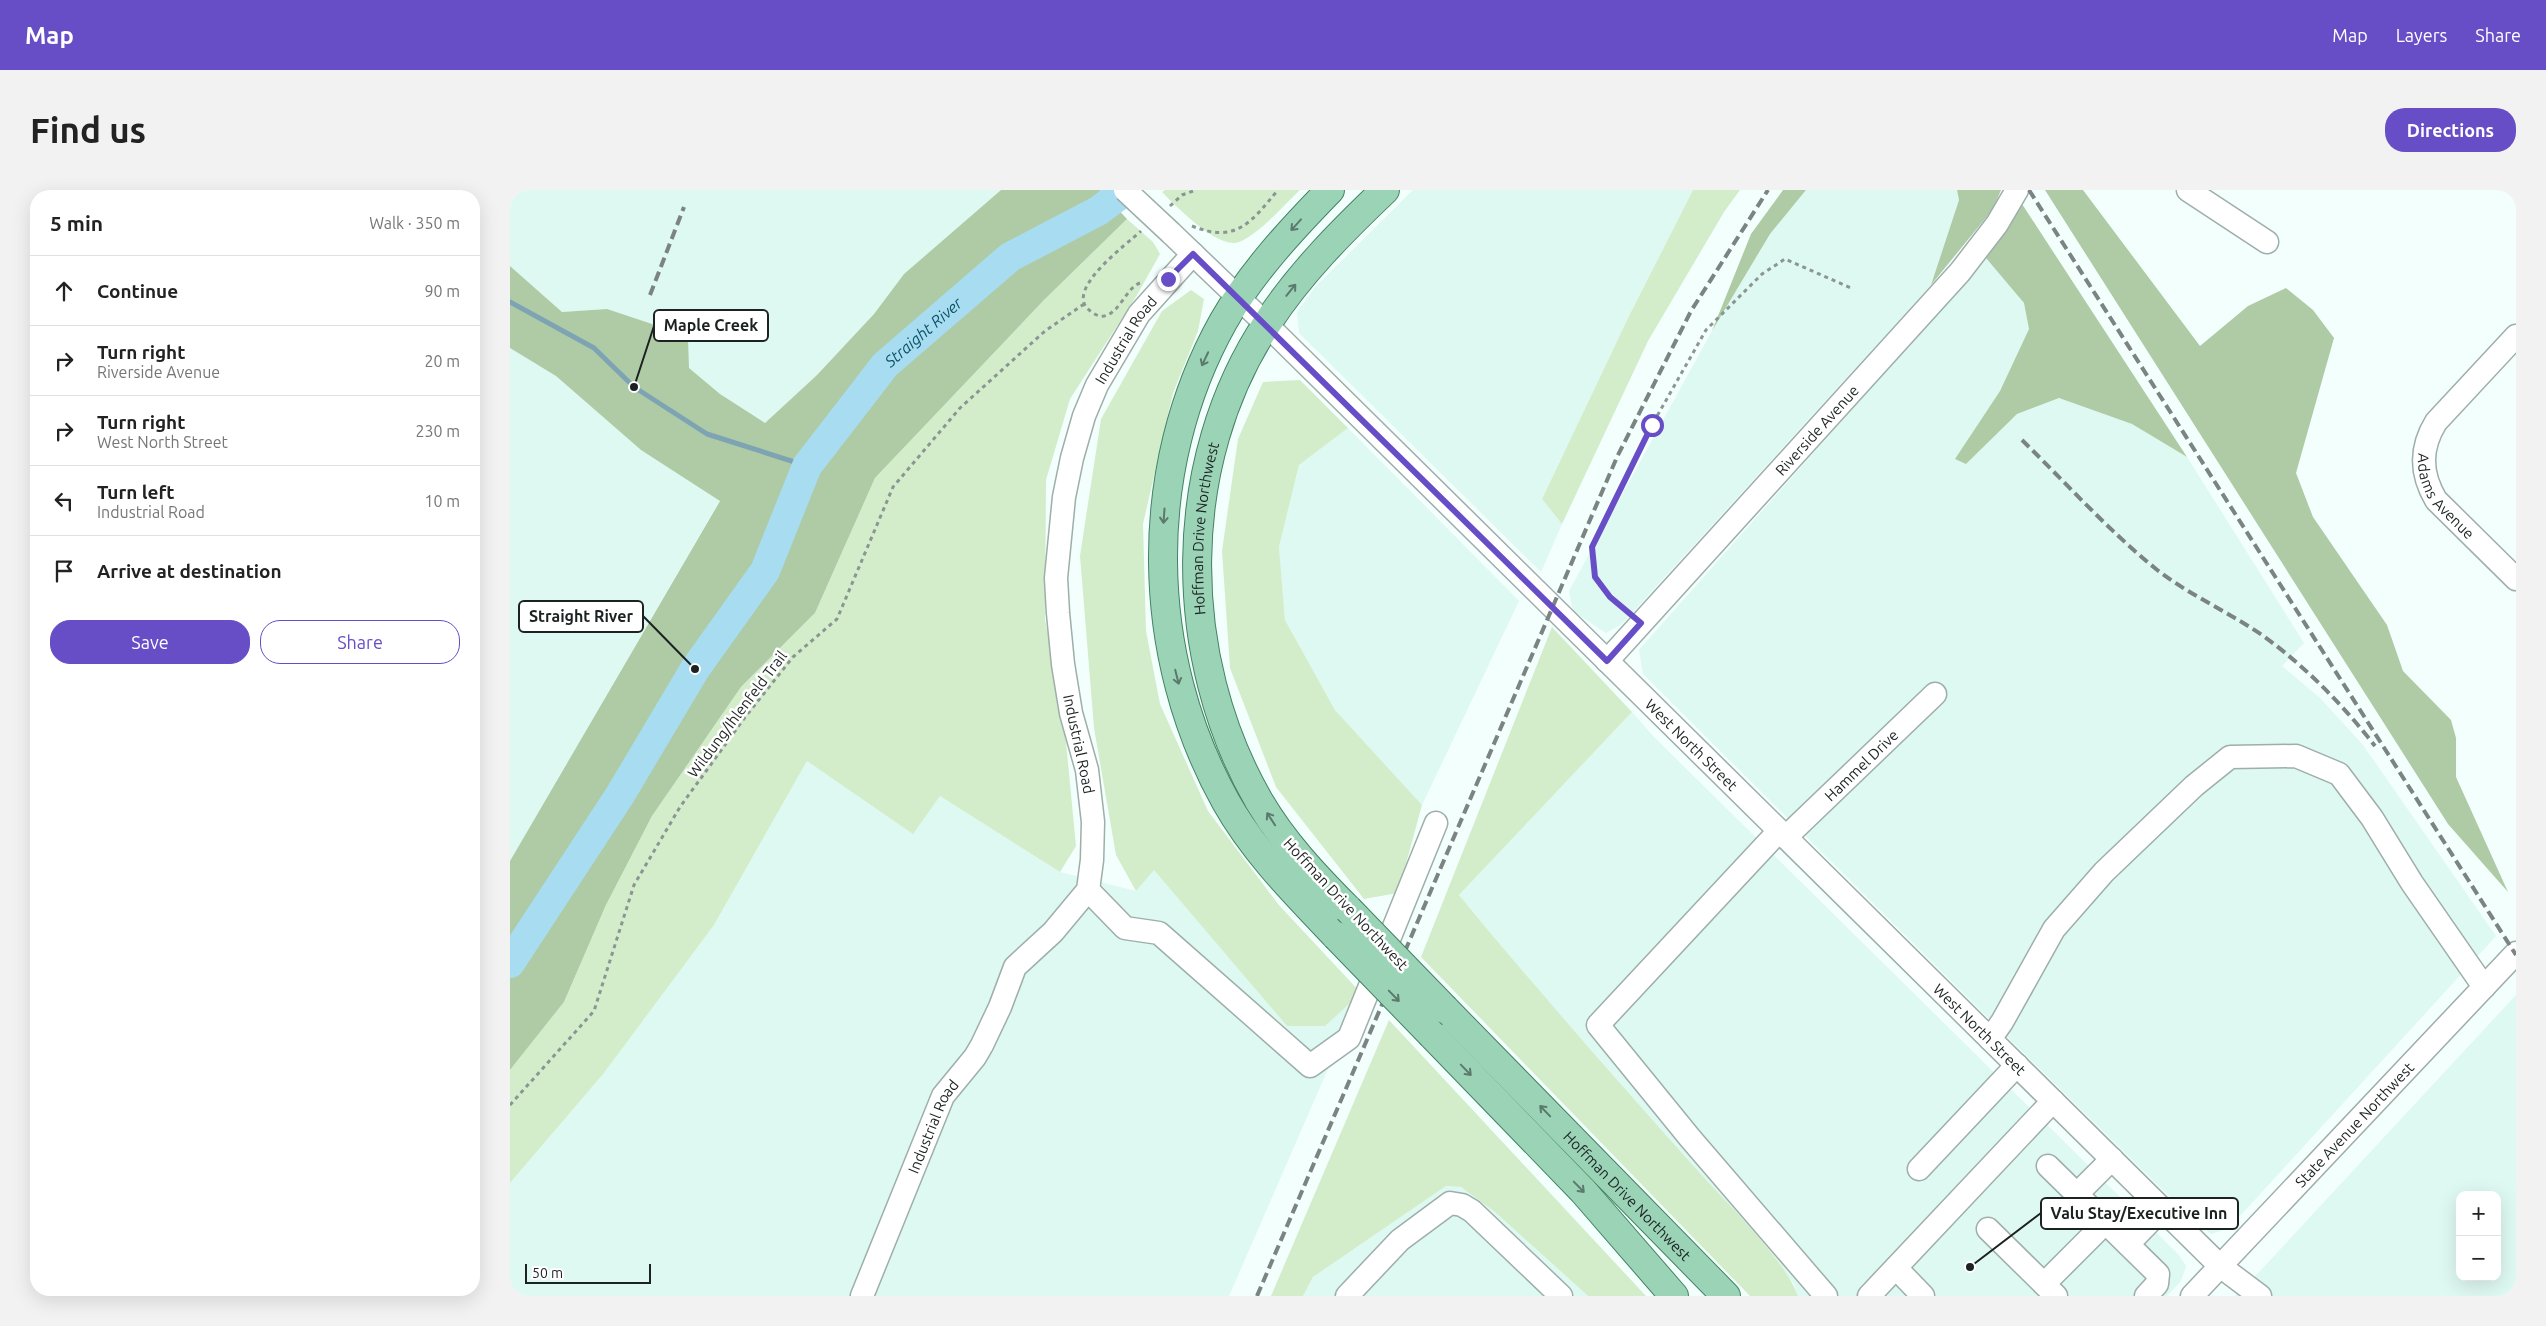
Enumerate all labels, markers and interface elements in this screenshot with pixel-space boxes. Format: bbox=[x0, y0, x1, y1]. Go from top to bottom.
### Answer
text: Map bbox=[25, 22, 74, 49]
text: Map bbox=[2332, 25, 2368, 45]
text: Layers bbox=[2396, 25, 2447, 45]
text: Share bbox=[2475, 25, 2521, 45]
button: Directions bbox=[2385, 108, 2516, 152]
text: Find us bbox=[30, 110, 146, 150]
text: 5 min bbox=[50, 211, 103, 235]
text: Walk · 350 m bbox=[369, 214, 460, 232]
one-way arrow bbox=[1290, 219, 1302, 232]
route end bbox=[1157, 268, 1180, 291]
icon: ahead bbox=[50, 277, 78, 305]
text: Continue bbox=[97, 280, 178, 302]
text: 90 m bbox=[424, 282, 460, 300]
one-way arrow bbox=[1286, 284, 1297, 297]
street label: Industrial Road bbox=[1091, 292, 1160, 387]
water label: Straight River bbox=[880, 293, 966, 371]
callout: Maple Creek bbox=[654, 310, 768, 341]
text: Maple Creek bbox=[664, 316, 758, 334]
text: Turn right bbox=[97, 341, 185, 363]
icon: right bbox=[50, 347, 78, 375]
one-way arrow bbox=[1200, 351, 1209, 366]
text: 20 m bbox=[424, 352, 460, 370]
text: Riverside Avenue bbox=[97, 363, 220, 381]
street label: Riverside Avenue bbox=[1772, 381, 1862, 478]
text: Turn right bbox=[97, 411, 185, 433]
route start bbox=[1641, 414, 1664, 437]
icon: right bbox=[50, 417, 78, 445]
text: 230 m bbox=[415, 422, 460, 440]
text: West North Street bbox=[97, 433, 228, 451]
street label: Hoffman Drive Northwest bbox=[1189, 440, 1222, 616]
street label: Adams Avenue bbox=[2415, 453, 2478, 542]
text: Turn left bbox=[97, 481, 175, 503]
icon: left bbox=[50, 487, 78, 515]
text: 10 m bbox=[424, 492, 460, 510]
text: Industrial Road bbox=[97, 503, 205, 521]
one-way arrow bbox=[1160, 507, 1169, 523]
icon: arrive bbox=[50, 557, 78, 585]
text: Arrive at destination bbox=[97, 560, 282, 582]
callout: Straight River bbox=[519, 601, 643, 632]
text: Straight River bbox=[529, 607, 633, 625]
button: Save bbox=[50, 620, 250, 664]
button: Share bbox=[260, 620, 460, 664]
street label: Wildung/Ihlenfeld Trail bbox=[684, 647, 790, 781]
one-way arrow bbox=[1173, 668, 1182, 684]
street label: Industrial Road bbox=[1060, 693, 1098, 795]
street label: West North Street bbox=[1642, 695, 1742, 794]
street label: Hammel Drive bbox=[1821, 726, 1901, 804]
one-way arrow bbox=[1266, 812, 1276, 826]
street label: Hoffman Drive Northwest bbox=[1280, 835, 1412, 974]
street label: West North Street bbox=[1930, 980, 2030, 1078]
one-way arrow bbox=[1388, 990, 1400, 1002]
street label: State Avenue Northwest bbox=[2291, 1059, 2417, 1190]
one-way arrow bbox=[1460, 1064, 1472, 1077]
street label: Industrial Road bbox=[904, 1076, 962, 1176]
one-way arrow bbox=[1539, 1105, 1551, 1118]
street label: Hoffman Drive Northwest bbox=[1561, 1127, 1695, 1264]
one-way arrow bbox=[1573, 1181, 1585, 1194]
map controls bbox=[2456, 1191, 2501, 1281]
button: + bbox=[2456, 1191, 2501, 1236]
callout: Valu Stay/Executive Inn bbox=[2041, 1198, 2238, 1229]
text: Valu Stay/Executive Inn bbox=[2051, 1204, 2227, 1222]
button: − bbox=[2456, 1236, 2501, 1281]
scale bar bbox=[525, 1261, 651, 1284]
text: 50 m bbox=[532, 1265, 563, 1281]

